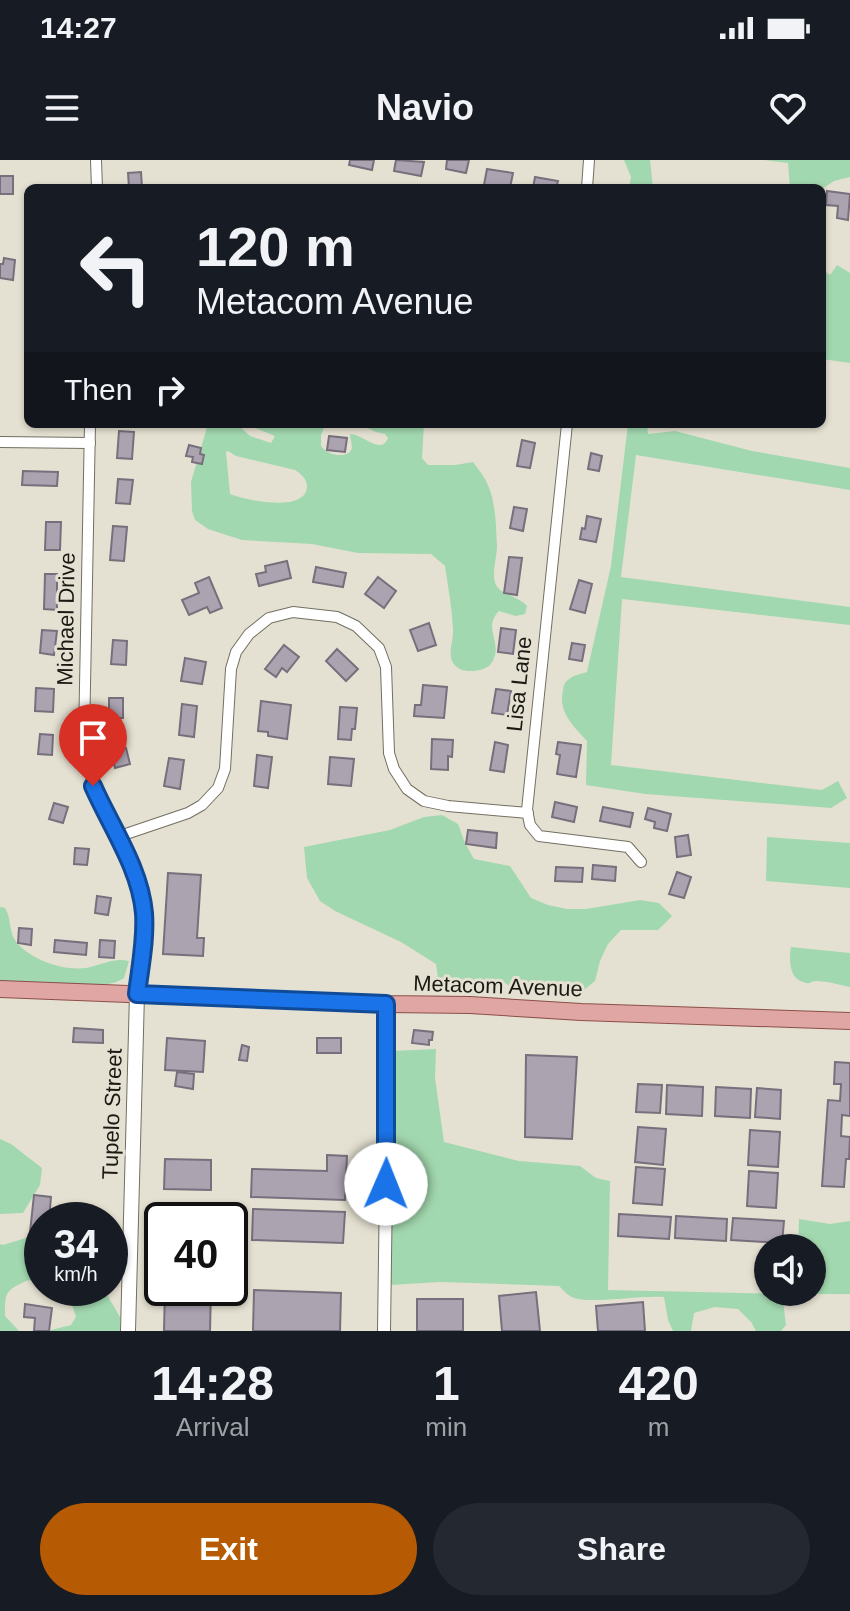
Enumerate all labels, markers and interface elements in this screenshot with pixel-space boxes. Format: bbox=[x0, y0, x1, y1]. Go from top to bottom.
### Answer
text: 14:27 bbox=[40, 11, 117, 44]
icon: menu bbox=[40, 86, 84, 130]
icon: heart bbox=[766, 86, 810, 130]
text: Navio bbox=[376, 87, 474, 128]
text: 120 m bbox=[196, 215, 355, 278]
icon: left bbox=[64, 216, 168, 320]
text: Metacom Avenue bbox=[196, 281, 474, 322]
icon: right bbox=[148, 368, 192, 412]
text: Then bbox=[64, 373, 132, 406]
street label: Michael Drive bbox=[52, 552, 80, 686]
street label: Lisa Lane bbox=[502, 635, 536, 733]
pin bbox=[59, 704, 127, 786]
icon: arrive bbox=[71, 716, 115, 760]
street label: Metacom Avenue bbox=[413, 971, 583, 1001]
street label: Tupelo Street bbox=[97, 1048, 127, 1180]
position arrow bbox=[344, 1142, 428, 1226]
speed limit sign: 40 bbox=[144, 1202, 248, 1306]
text: 34 bbox=[54, 1222, 98, 1266]
map controls bbox=[754, 1234, 826, 1306]
button: sound bbox=[754, 1234, 826, 1306]
text: km/h bbox=[54, 1263, 98, 1285]
text: 14:28 bbox=[151, 1357, 274, 1410]
text: 1 bbox=[433, 1357, 460, 1410]
text: 420 bbox=[619, 1357, 699, 1410]
text: Arrival bbox=[176, 1412, 250, 1442]
text: min bbox=[425, 1412, 467, 1442]
text: m bbox=[648, 1412, 669, 1442]
button: Exit bbox=[40, 1503, 417, 1595]
button: Share bbox=[433, 1503, 810, 1595]

